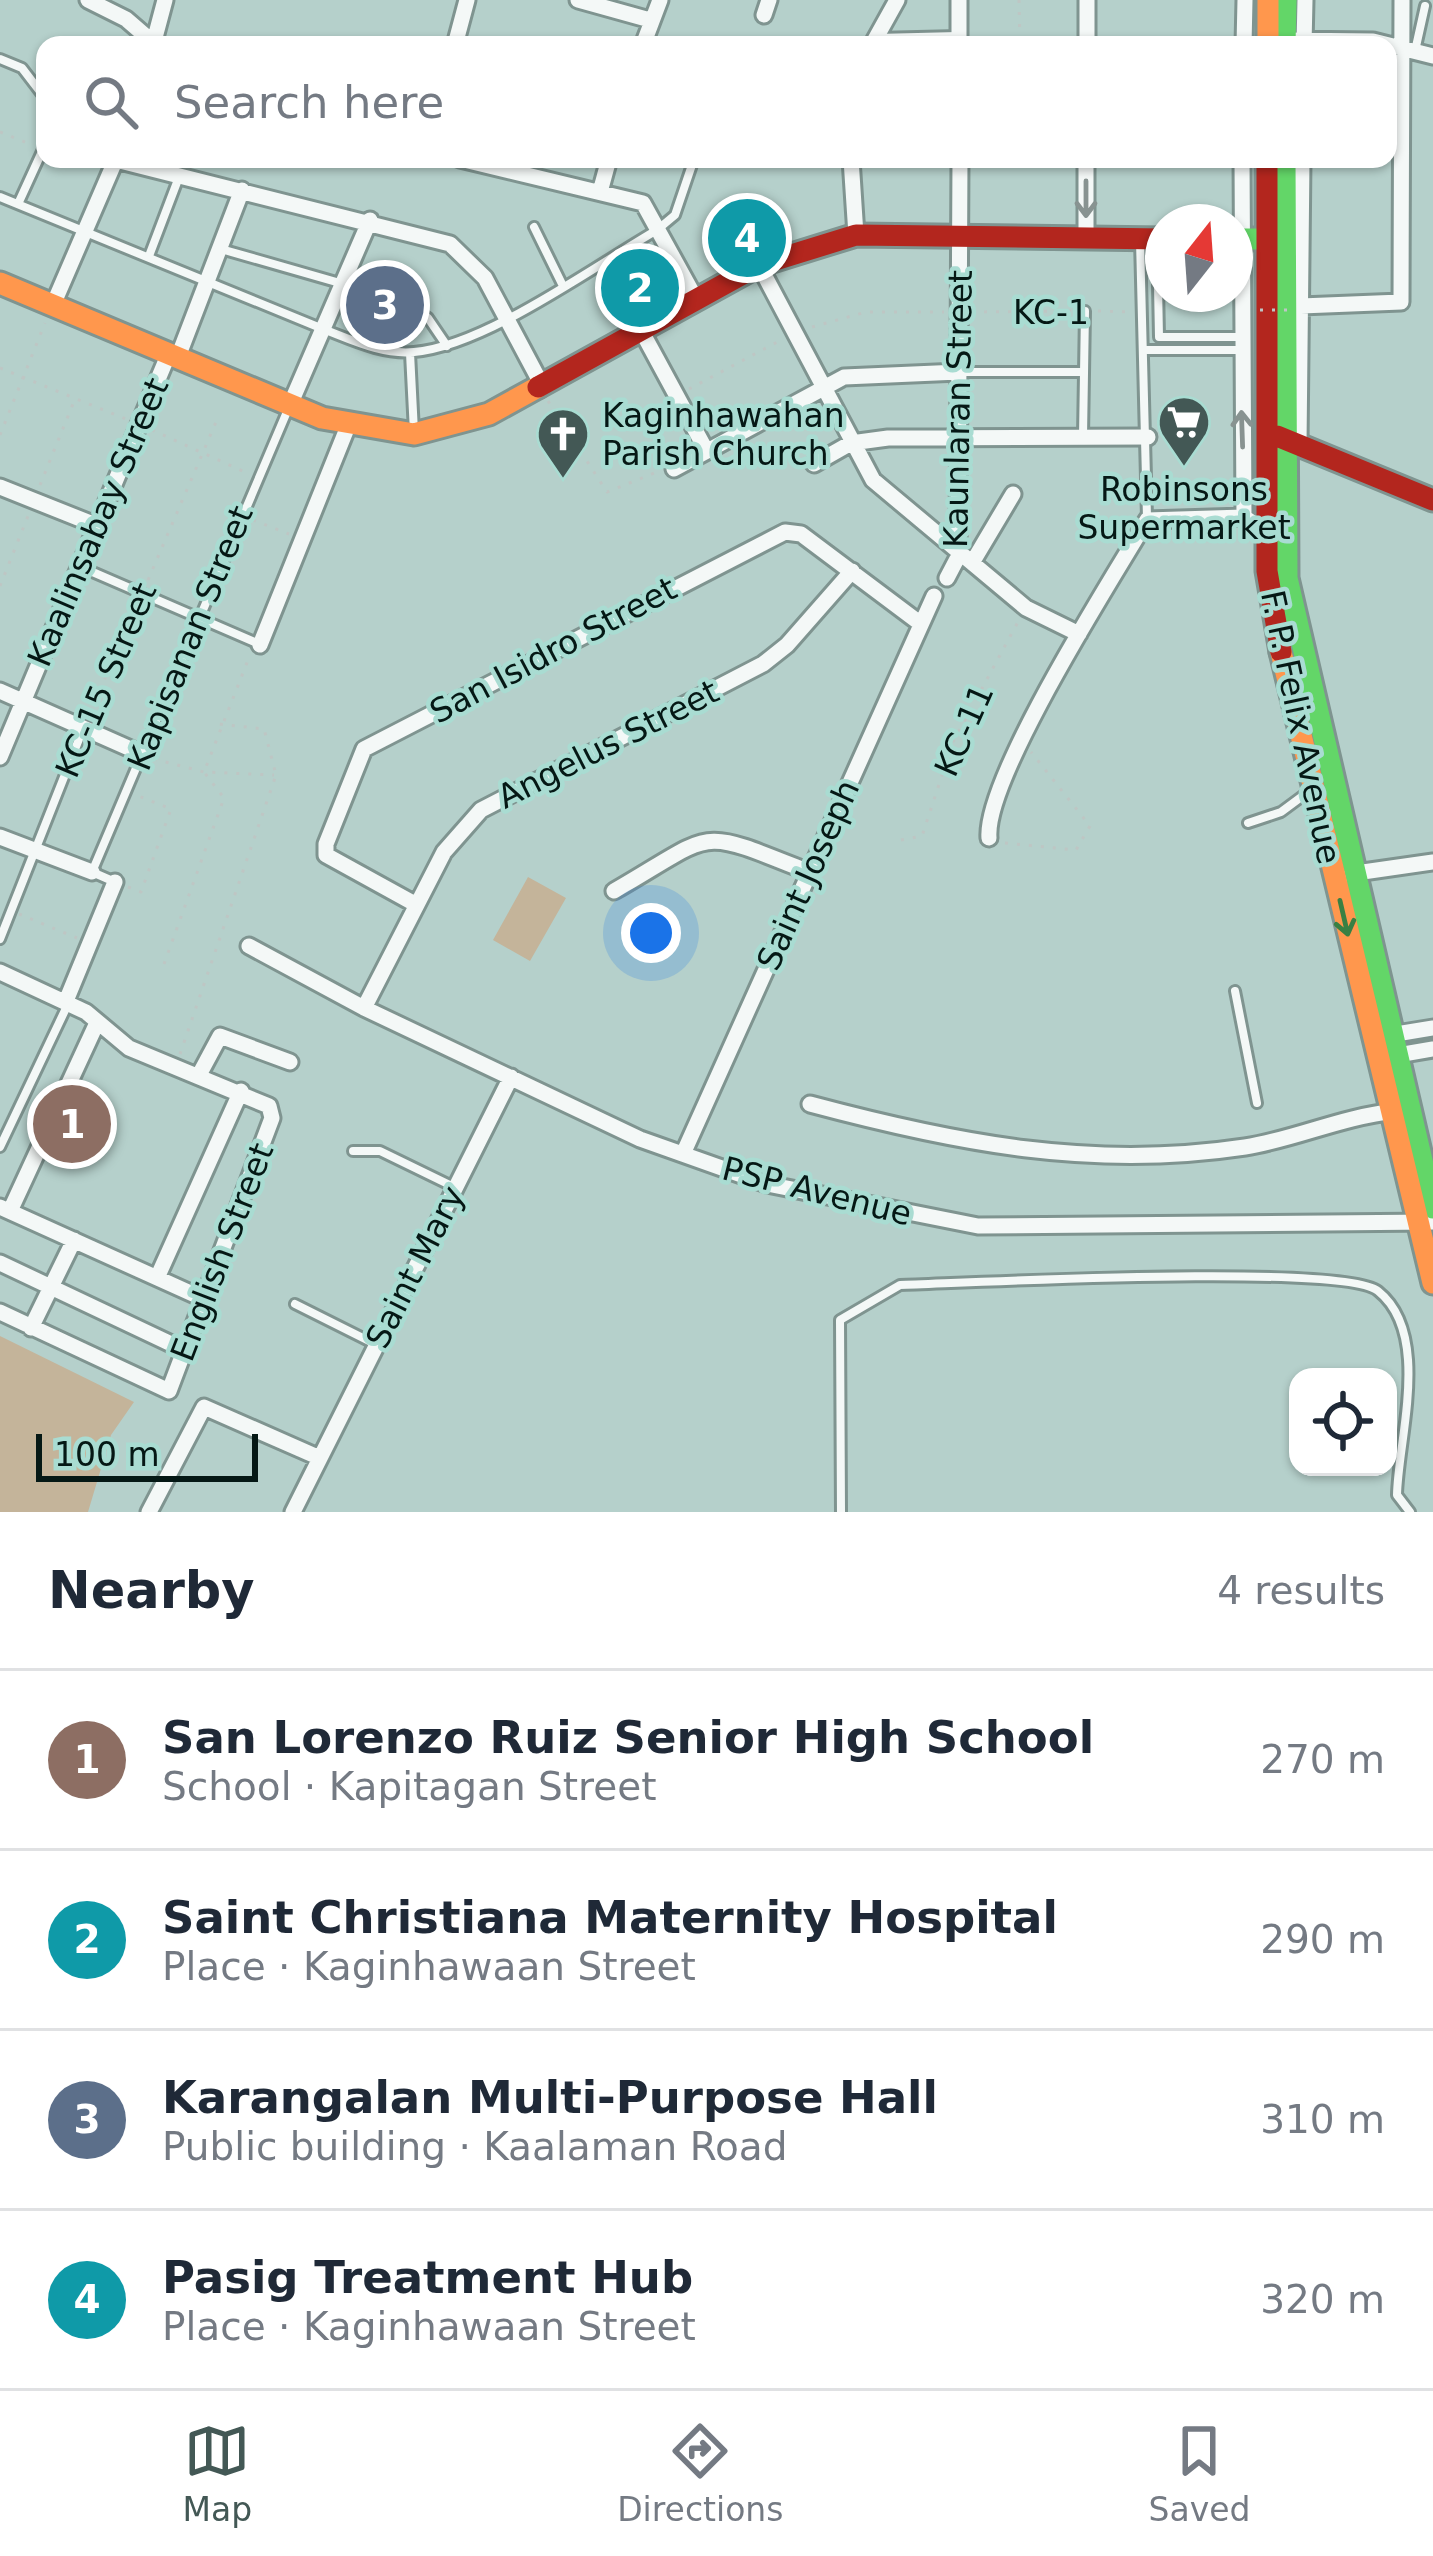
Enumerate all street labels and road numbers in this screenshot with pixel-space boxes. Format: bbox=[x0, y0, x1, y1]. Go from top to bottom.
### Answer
street label: Kaunlaran Street bbox=[936, 270, 980, 548]
street label: KC-1 bbox=[1013, 293, 1089, 332]
street label: Kaalinsabay Street bbox=[20, 372, 176, 672]
street label: Kapisanan Street bbox=[119, 500, 261, 776]
street label: San Isidro Street bbox=[423, 569, 683, 731]
street label: KC-15 Street bbox=[48, 577, 165, 783]
street label: F. P. Felix Avenue bbox=[1253, 587, 1349, 867]
street label: Angelus Street bbox=[491, 671, 725, 816]
street label: KC-11 bbox=[927, 678, 1001, 782]
street label: Saint Joseph bbox=[749, 774, 867, 976]
street label: English Street bbox=[163, 1138, 281, 1366]
street label: PSP Avenue bbox=[718, 1149, 916, 1233]
street label: Saint Mary bbox=[358, 1180, 472, 1354]

